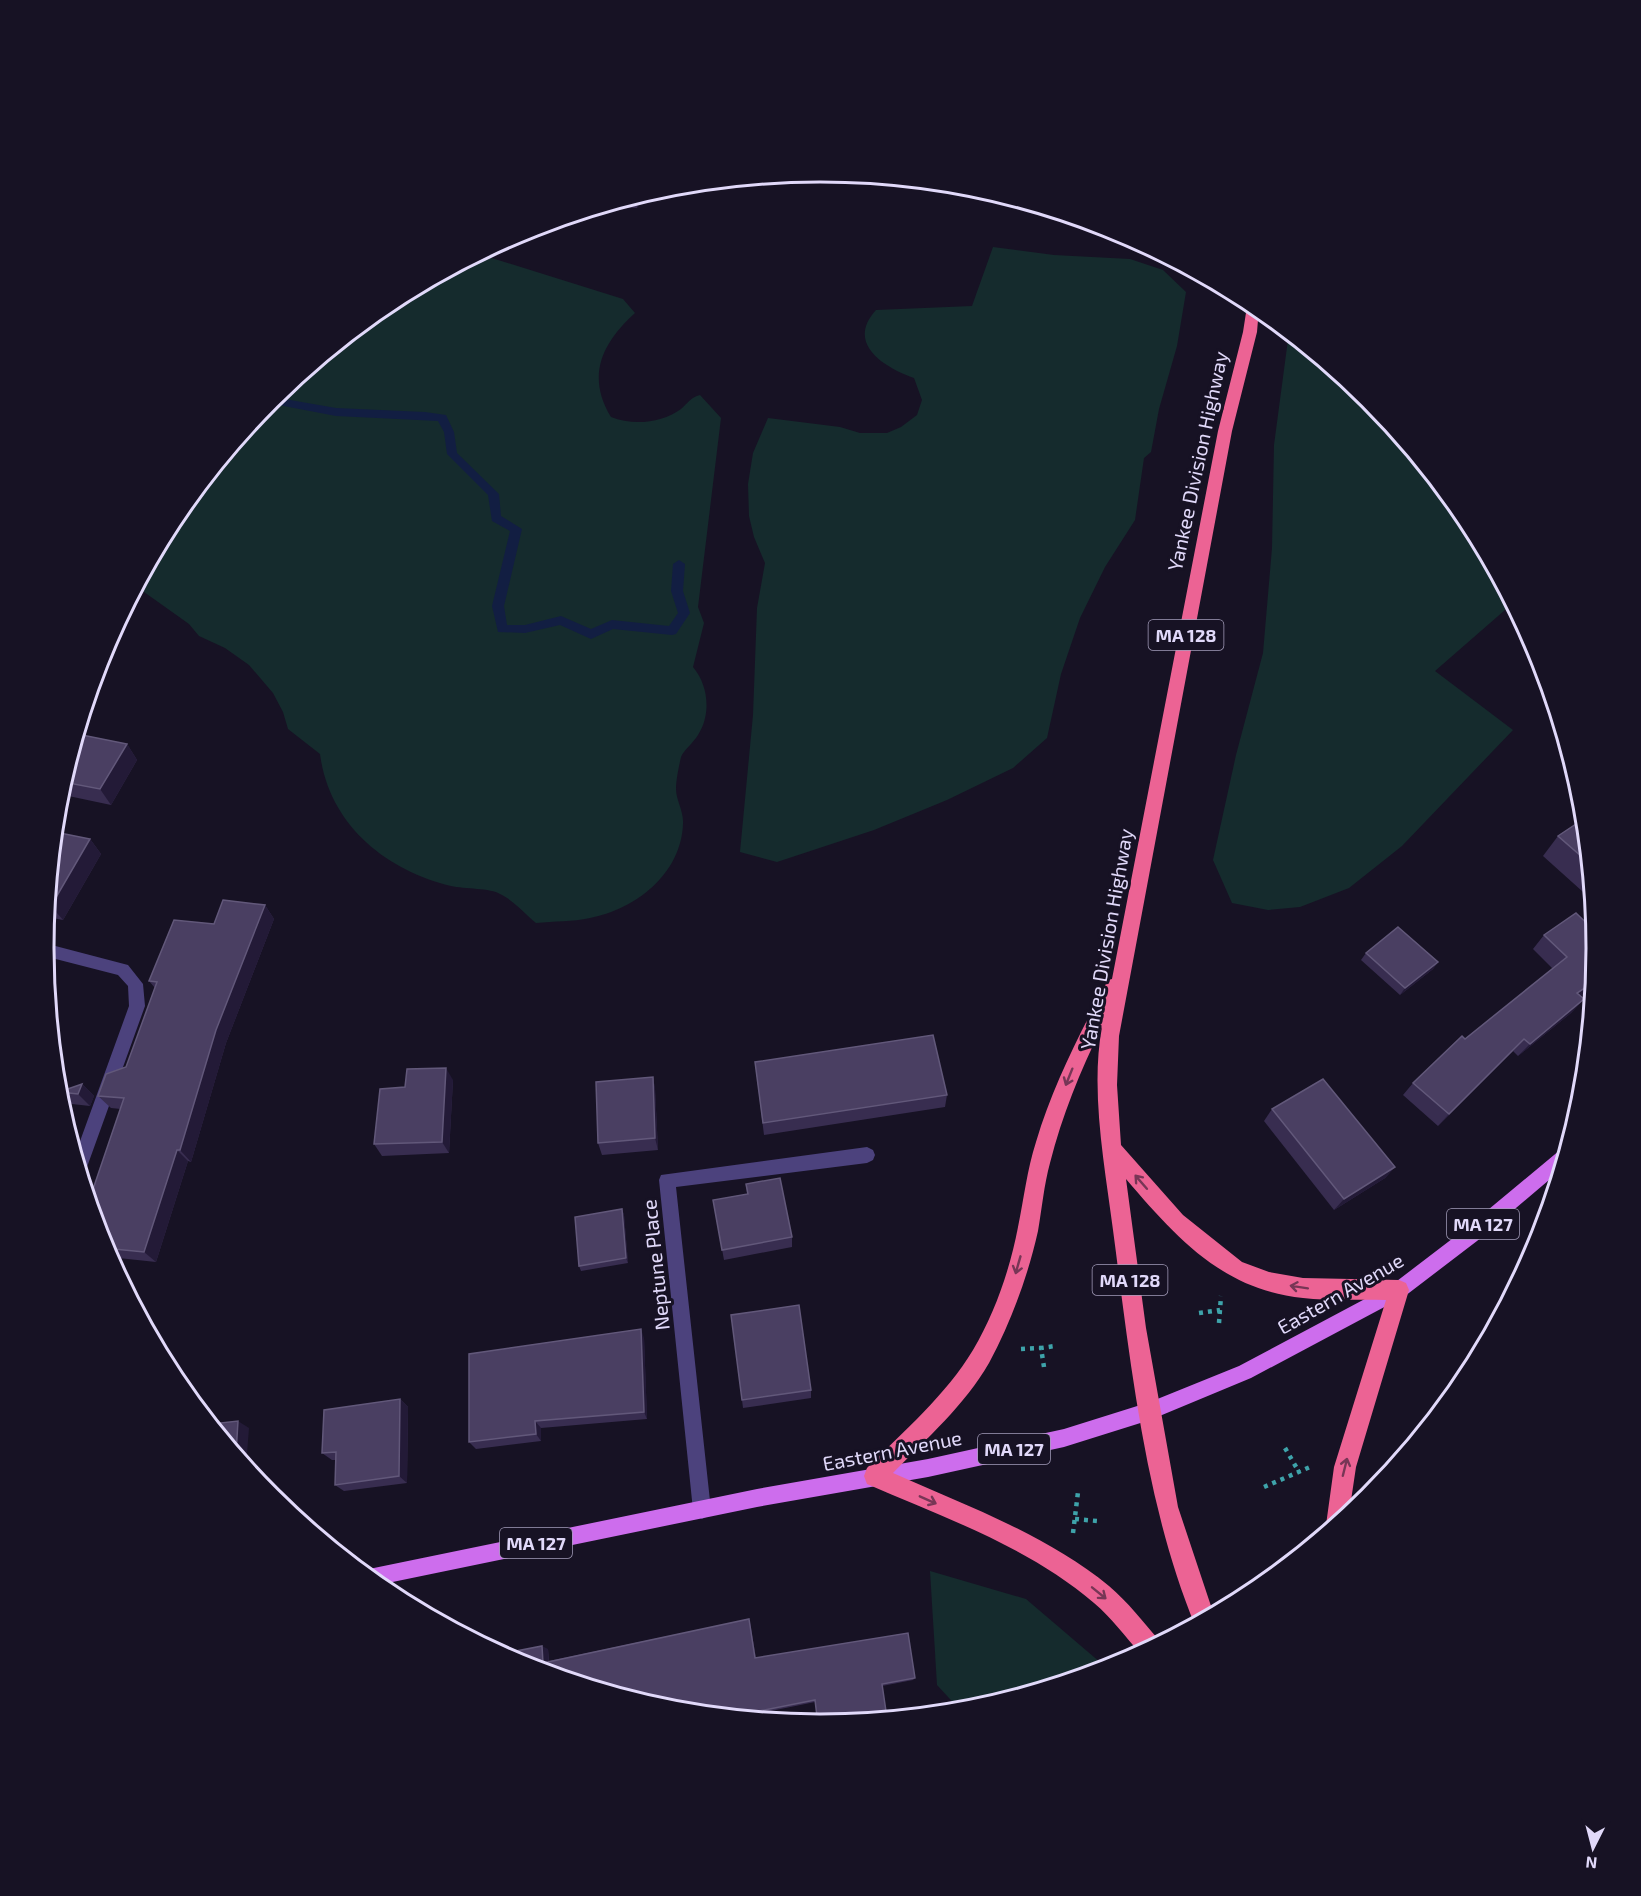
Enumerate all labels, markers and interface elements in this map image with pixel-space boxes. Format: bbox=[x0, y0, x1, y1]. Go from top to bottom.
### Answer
street label: Yankee Division Highway bbox=[1162, 348, 1232, 573]
road number: MA 128 bbox=[1148, 620, 1224, 650]
street label: Yankee Division Highway bbox=[1075, 826, 1137, 1051]
one-way arrow bbox=[1063, 1067, 1074, 1085]
one-way arrow bbox=[1134, 1175, 1148, 1190]
street label: Neptune Place bbox=[636, 1198, 674, 1332]
road number: MA 127 bbox=[1447, 1209, 1519, 1239]
street label: Eastern Avenue bbox=[1273, 1247, 1407, 1339]
one-way arrow bbox=[1012, 1255, 1023, 1274]
road number: MA 128 bbox=[1092, 1265, 1168, 1295]
one-way arrow bbox=[1289, 1281, 1309, 1292]
street label: Eastern Avenue bbox=[820, 1425, 964, 1475]
road number: MA 127 bbox=[978, 1434, 1050, 1464]
one-way arrow bbox=[1340, 1458, 1352, 1477]
one-way arrow bbox=[918, 1495, 936, 1507]
road number: MA 127 bbox=[500, 1528, 572, 1558]
one-way arrow bbox=[1090, 1587, 1106, 1600]
north arrow bbox=[1563, 1818, 1623, 1878]
text: N bbox=[1585, 1853, 1598, 1873]

